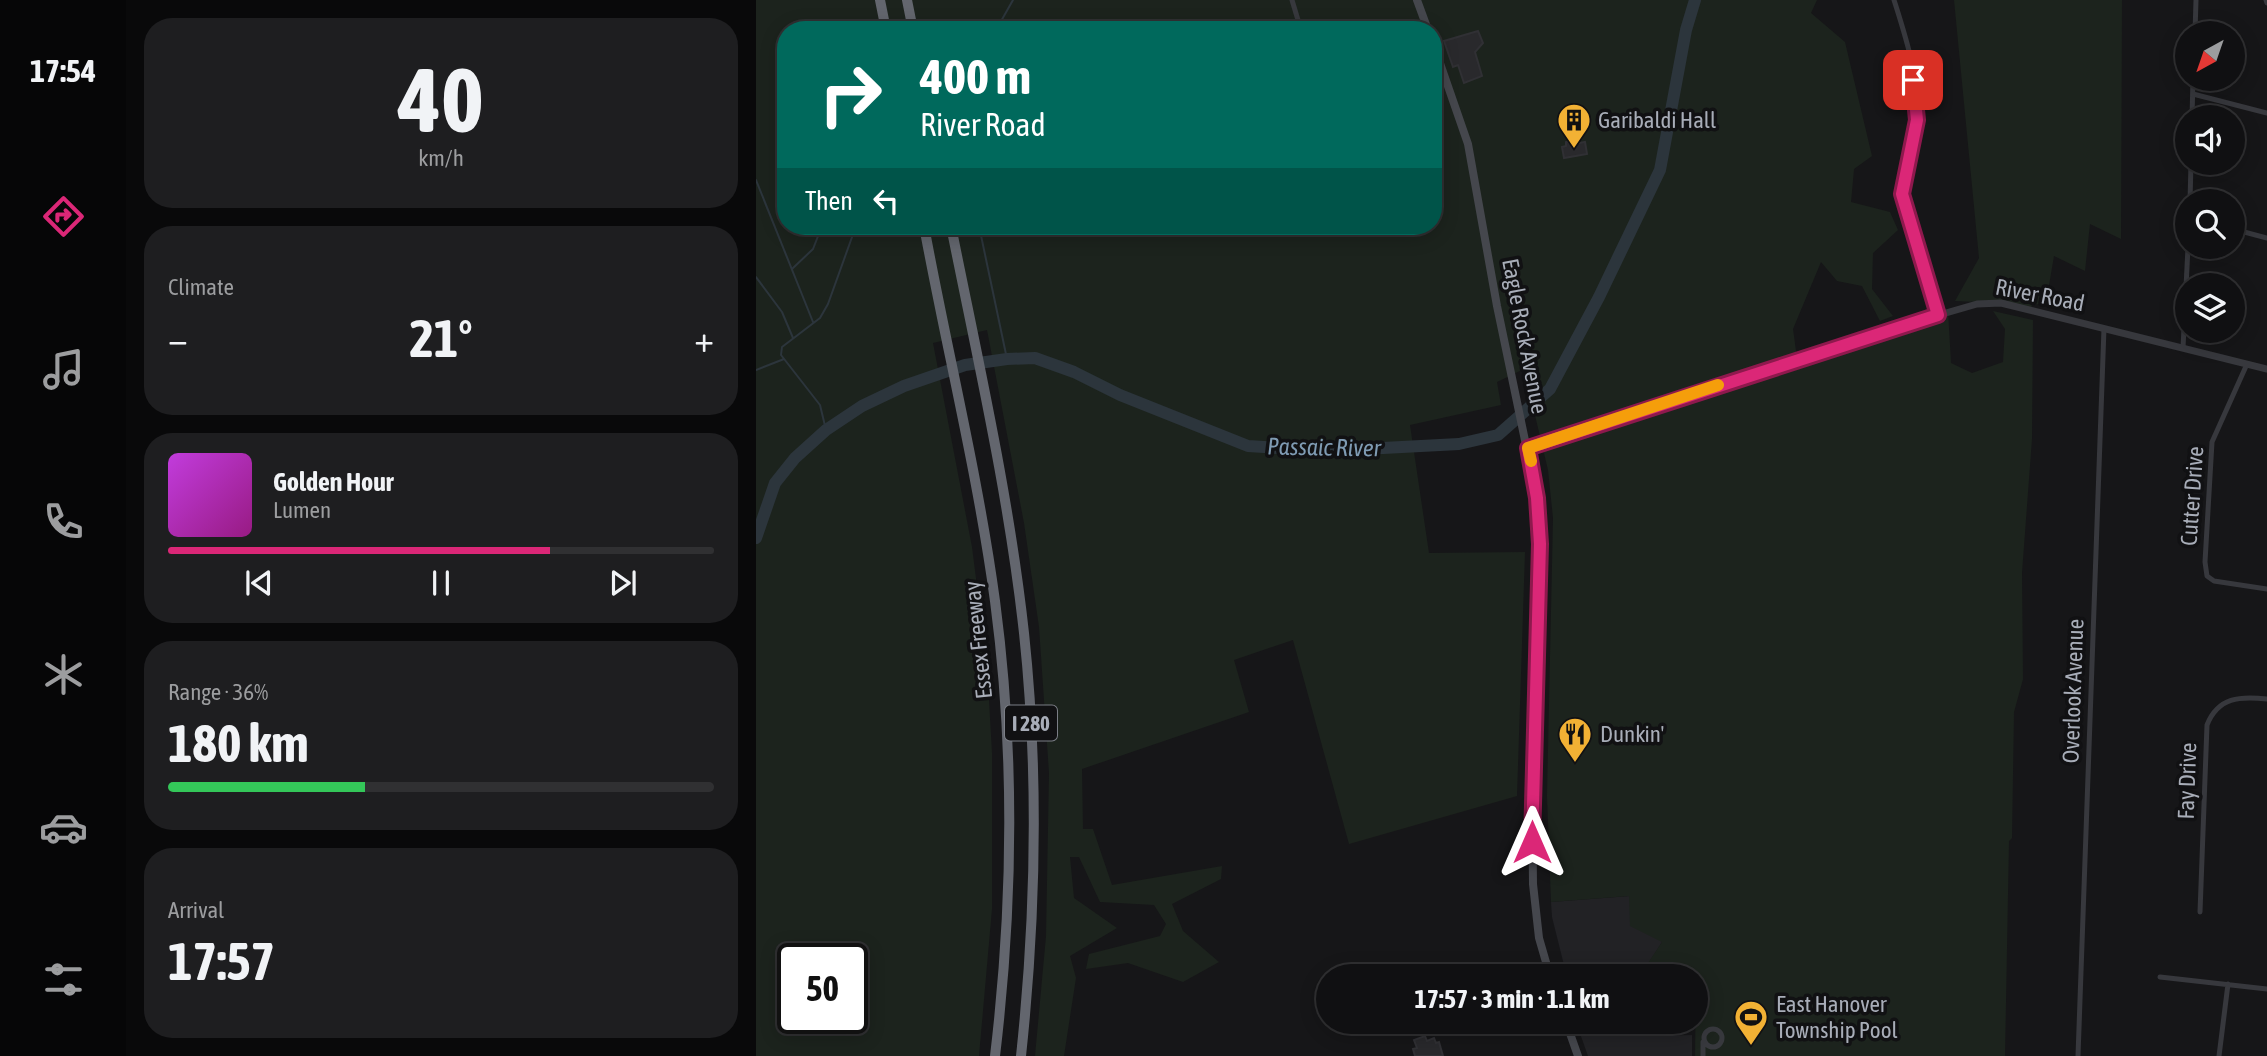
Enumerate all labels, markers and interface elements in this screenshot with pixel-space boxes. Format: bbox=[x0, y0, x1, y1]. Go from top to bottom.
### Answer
north arrow bbox=[2175, 21, 2245, 91]
map controls bbox=[2175, 21, 2245, 343]
text: 40 bbox=[398, 47, 484, 151]
text: 400 m bbox=[920, 48, 1031, 104]
icon: right bbox=[805, 49, 896, 140]
pin bbox=[1883, 50, 1943, 110]
text: 17:54 bbox=[30, 52, 96, 89]
icon: arrive bbox=[1894, 61, 1932, 99]
building icon: Garibaldi Hall bbox=[1555, 101, 1593, 150]
button: sound bbox=[2175, 105, 2245, 175]
text: River Road bbox=[920, 106, 1046, 143]
place label: Garibaldi Hall bbox=[1598, 107, 1716, 133]
text: km/h bbox=[418, 145, 464, 171]
icon: left bbox=[867, 182, 905, 220]
text: Then bbox=[805, 186, 853, 216]
button: search bbox=[2175, 189, 2245, 259]
icon: directions bbox=[39, 192, 88, 241]
street label: Eagle Rock Avenue bbox=[1497, 256, 1553, 416]
button: layers bbox=[2175, 273, 2245, 343]
text: Climate bbox=[168, 274, 234, 300]
street label: River Road bbox=[1993, 274, 2087, 316]
text: 21° bbox=[409, 308, 473, 368]
text: − bbox=[168, 317, 188, 360]
text: + bbox=[694, 317, 714, 360]
icon: music bbox=[39, 345, 88, 394]
water label: Passaic River bbox=[1267, 433, 1382, 462]
street label: Cutter Drive bbox=[2176, 445, 2208, 547]
text: Golden Hour bbox=[273, 467, 393, 497]
icon: phone bbox=[39, 497, 88, 546]
text: Lumen bbox=[273, 497, 331, 523]
icon: previous bbox=[240, 564, 278, 602]
icon: pause bbox=[422, 564, 460, 602]
icon: next bbox=[604, 564, 642, 602]
street label: Essex Freeway bbox=[959, 580, 997, 700]
street label: Overlook Avenue bbox=[2057, 618, 2089, 764]
icon: climate bbox=[39, 650, 88, 699]
text: Range · 36% bbox=[168, 679, 268, 705]
road number: I 280 bbox=[1005, 706, 1057, 740]
text: 180 km bbox=[168, 713, 309, 773]
restaurant icon: Dunkin' bbox=[1556, 715, 1594, 764]
place label: Dunkin' bbox=[1600, 721, 1664, 747]
street label: Fay Drive bbox=[2173, 742, 2201, 820]
icon: car bbox=[39, 803, 88, 852]
position arrow bbox=[1495, 805, 1569, 879]
text: Arrival bbox=[168, 897, 224, 923]
text: 17:57 bbox=[168, 931, 275, 991]
speed limit sign: 50 bbox=[777, 943, 868, 1034]
icon: filters bbox=[39, 955, 88, 1004]
text: 17:57 · 3 min · 1.1 km bbox=[1415, 984, 1609, 1014]
place label: East Hanover Township Pool bbox=[1776, 991, 1898, 1043]
sports icon: East Hanover Township Pool bbox=[1732, 998, 1770, 1047]

